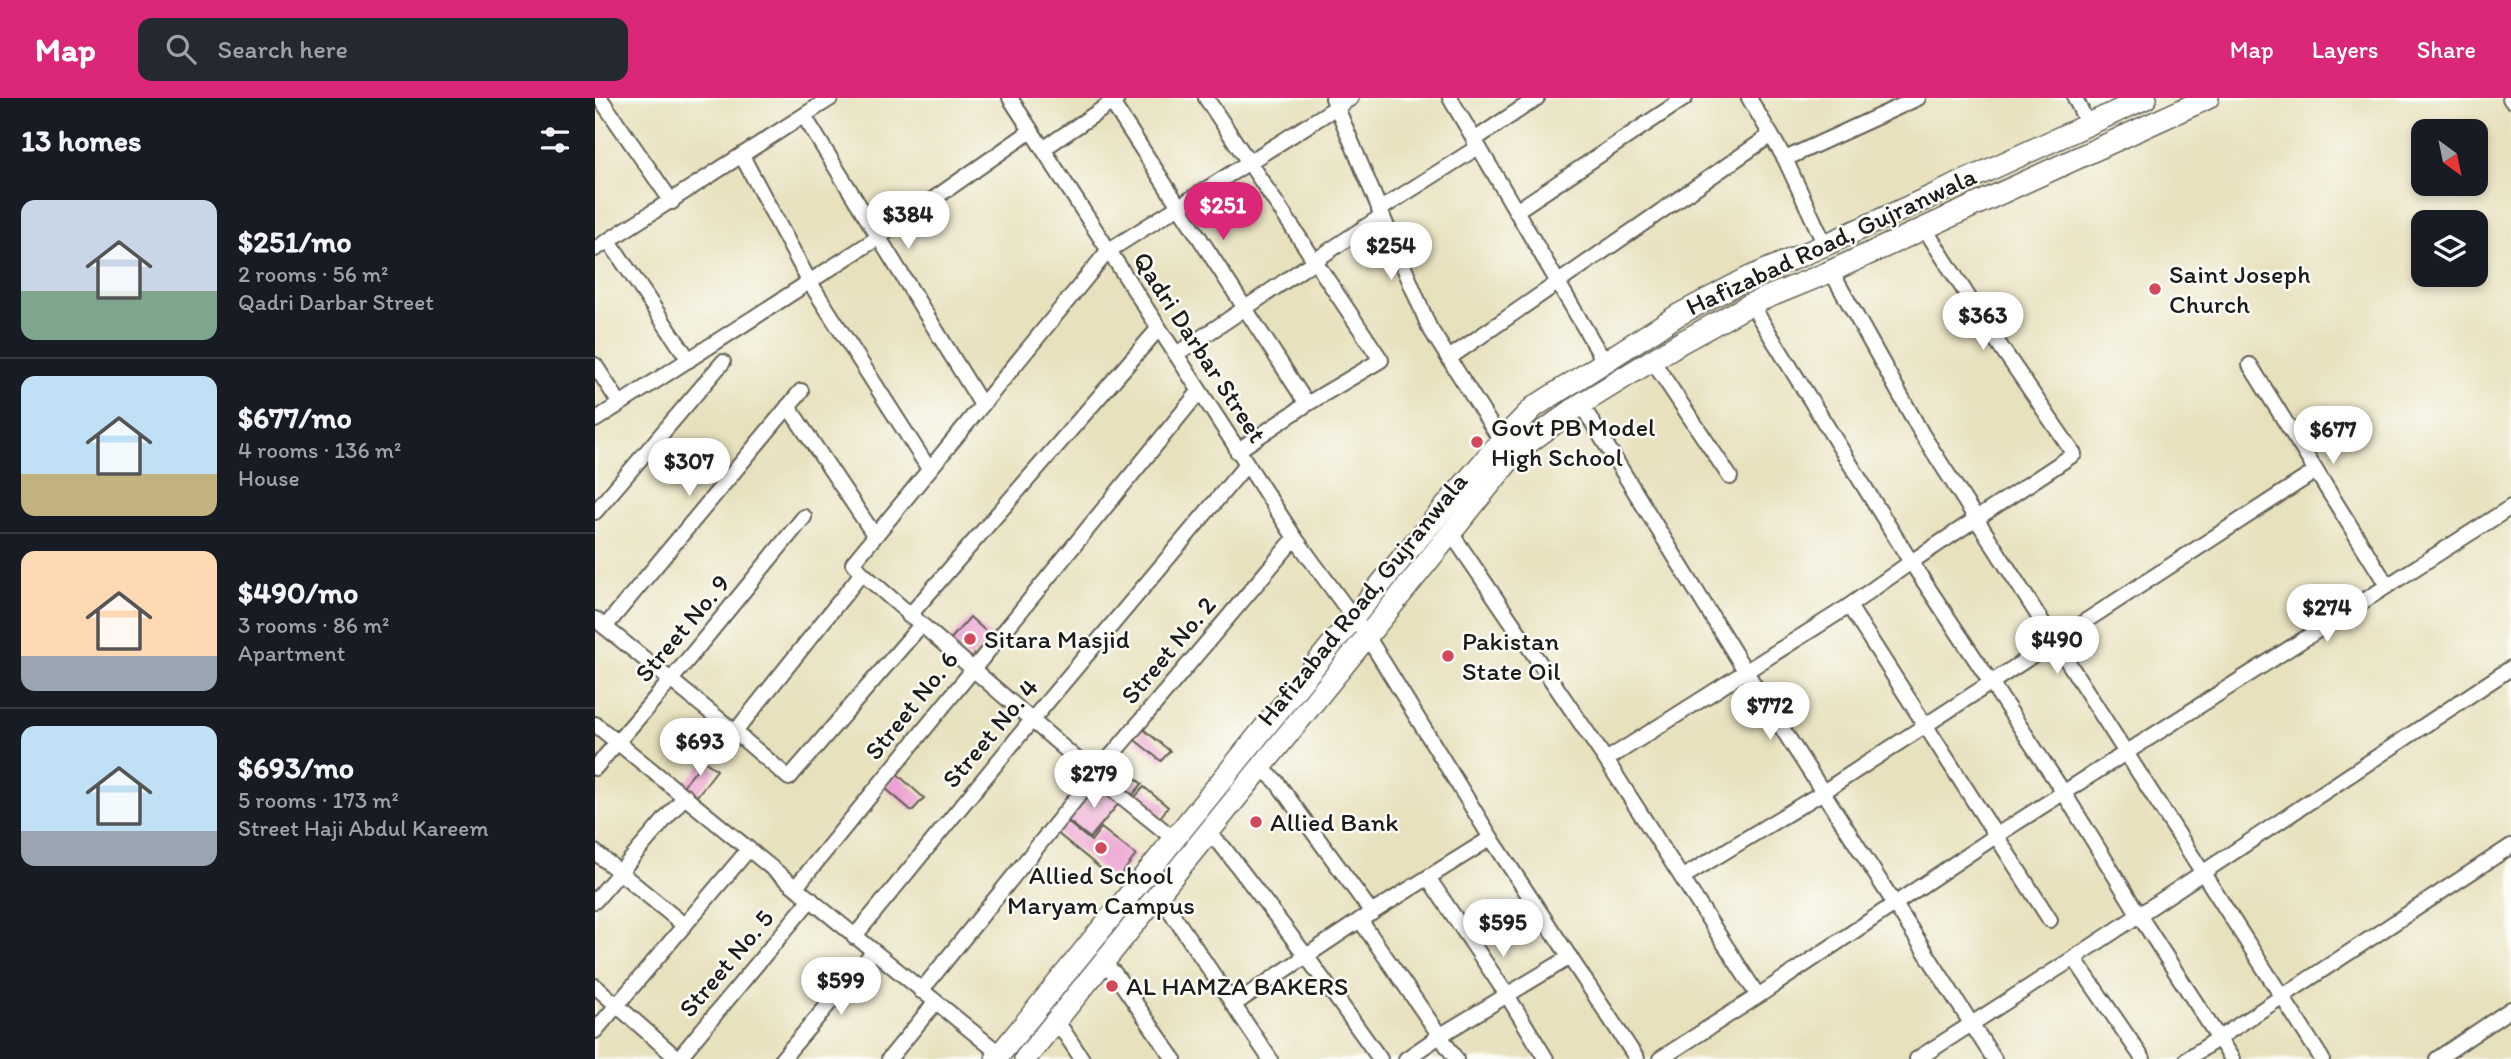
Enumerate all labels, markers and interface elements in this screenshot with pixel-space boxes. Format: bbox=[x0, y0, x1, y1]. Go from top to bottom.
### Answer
search box bbox=[138, 18, 628, 81]
text: Map bbox=[35, 30, 96, 69]
icon: search bbox=[162, 30, 200, 68]
text: Search here bbox=[218, 33, 348, 65]
text: Map bbox=[2230, 35, 2274, 64]
text: Layers bbox=[2312, 35, 2379, 64]
text: Share bbox=[2417, 35, 2476, 64]
north arrow bbox=[2411, 119, 2489, 196]
map controls bbox=[2411, 119, 2488, 287]
icon: filters bbox=[536, 121, 574, 159]
text: 13 homes bbox=[21, 122, 141, 159]
street label: Hafizabad Road, Gujranwala bbox=[1681, 159, 1982, 322]
pin: $251 bbox=[1182, 183, 1264, 242]
text: $251 bbox=[1200, 191, 1246, 219]
pin: $384 bbox=[867, 192, 949, 251]
text: $384 bbox=[883, 200, 933, 228]
button: layers bbox=[2411, 210, 2488, 287]
pin: $254 bbox=[1350, 222, 1432, 282]
text: $251/mo bbox=[238, 223, 352, 260]
icon: home bbox=[77, 228, 161, 312]
text: $254 bbox=[1366, 231, 1416, 259]
street label: Qadri Darbar Street bbox=[1126, 245, 1274, 449]
place label: Saint Joseph Church bbox=[2169, 258, 2310, 320]
text: 2 rooms · 56 m² bbox=[238, 260, 389, 288]
marker: Saint Joseph Church bbox=[2147, 281, 2163, 297]
text: Qadri Darbar Street bbox=[238, 288, 434, 316]
pin: $363 bbox=[1942, 292, 2024, 352]
text: $363 bbox=[1959, 301, 2007, 329]
text: $677/mo bbox=[238, 399, 352, 436]
icon: home bbox=[77, 404, 161, 488]
pin: $677 bbox=[2292, 406, 2374, 466]
place label: Govt PB Model High School bbox=[1491, 411, 1655, 473]
text: $677 bbox=[2310, 415, 2356, 443]
marker: Govt PB Model High School bbox=[1469, 434, 1485, 450]
text: 4 rooms · 136 m² bbox=[238, 436, 401, 464]
pin: $307 bbox=[648, 438, 730, 498]
text: $307 bbox=[664, 447, 714, 475]
text: House bbox=[238, 464, 300, 492]
street label: Hafizabad Road, Gujranwala bbox=[1250, 465, 1474, 732]
street label: Street No. 9 bbox=[628, 567, 736, 689]
text: $490/mo bbox=[238, 574, 358, 611]
icon: home bbox=[77, 579, 161, 663]
pin: $274 bbox=[2286, 584, 2368, 644]
street label: Street No. 2 bbox=[1114, 589, 1223, 711]
text: $274 bbox=[2303, 593, 2352, 621]
text: 3 rooms · 86 m² bbox=[238, 611, 390, 639]
pin: $490 bbox=[2016, 616, 2098, 676]
place label: Sitara Masjid bbox=[984, 623, 1130, 655]
place label: Pakistan State Oil bbox=[1462, 625, 1561, 687]
text: $490 bbox=[2031, 625, 2083, 653]
marker: Sitara Masjid bbox=[962, 631, 978, 647]
text: Apartment bbox=[238, 639, 345, 667]
street label: Street No. 6 bbox=[857, 644, 965, 766]
marker: Pakistan State Oil bbox=[1440, 648, 1456, 664]
street label: Street No. 4 bbox=[935, 671, 1045, 794]
pin: $772 bbox=[1729, 682, 1811, 742]
text: $772 bbox=[1747, 691, 1793, 719]
pin: $693 bbox=[659, 718, 741, 778]
text: $693 bbox=[676, 727, 724, 755]
text: $693/mo bbox=[238, 749, 354, 786]
pin: $279 bbox=[1053, 750, 1135, 810]
icon: home bbox=[77, 754, 161, 838]
text: $279 bbox=[1070, 759, 1118, 787]
text: 5 rooms · 173 m² bbox=[238, 786, 399, 814]
place label: Allied Bank bbox=[1270, 806, 1399, 838]
text: Street Haji Abdul Kareem bbox=[238, 814, 489, 842]
marker: Allied Bank bbox=[1248, 814, 1264, 830]
marker: Allied School Maryam Campus bbox=[1093, 840, 1109, 856]
place label: Allied School Maryam Campus bbox=[1007, 859, 1195, 921]
pin: $595 bbox=[1462, 900, 1544, 959]
street label: Street No. 5 bbox=[672, 902, 780, 1024]
text: $595 bbox=[1479, 908, 1527, 936]
pin: $599 bbox=[800, 958, 882, 1017]
text: $599 bbox=[817, 966, 865, 994]
place label: AL HAMZA BAKERS bbox=[1126, 970, 1348, 1002]
marker: AL HAMZA BAKERS bbox=[1104, 978, 1120, 994]

